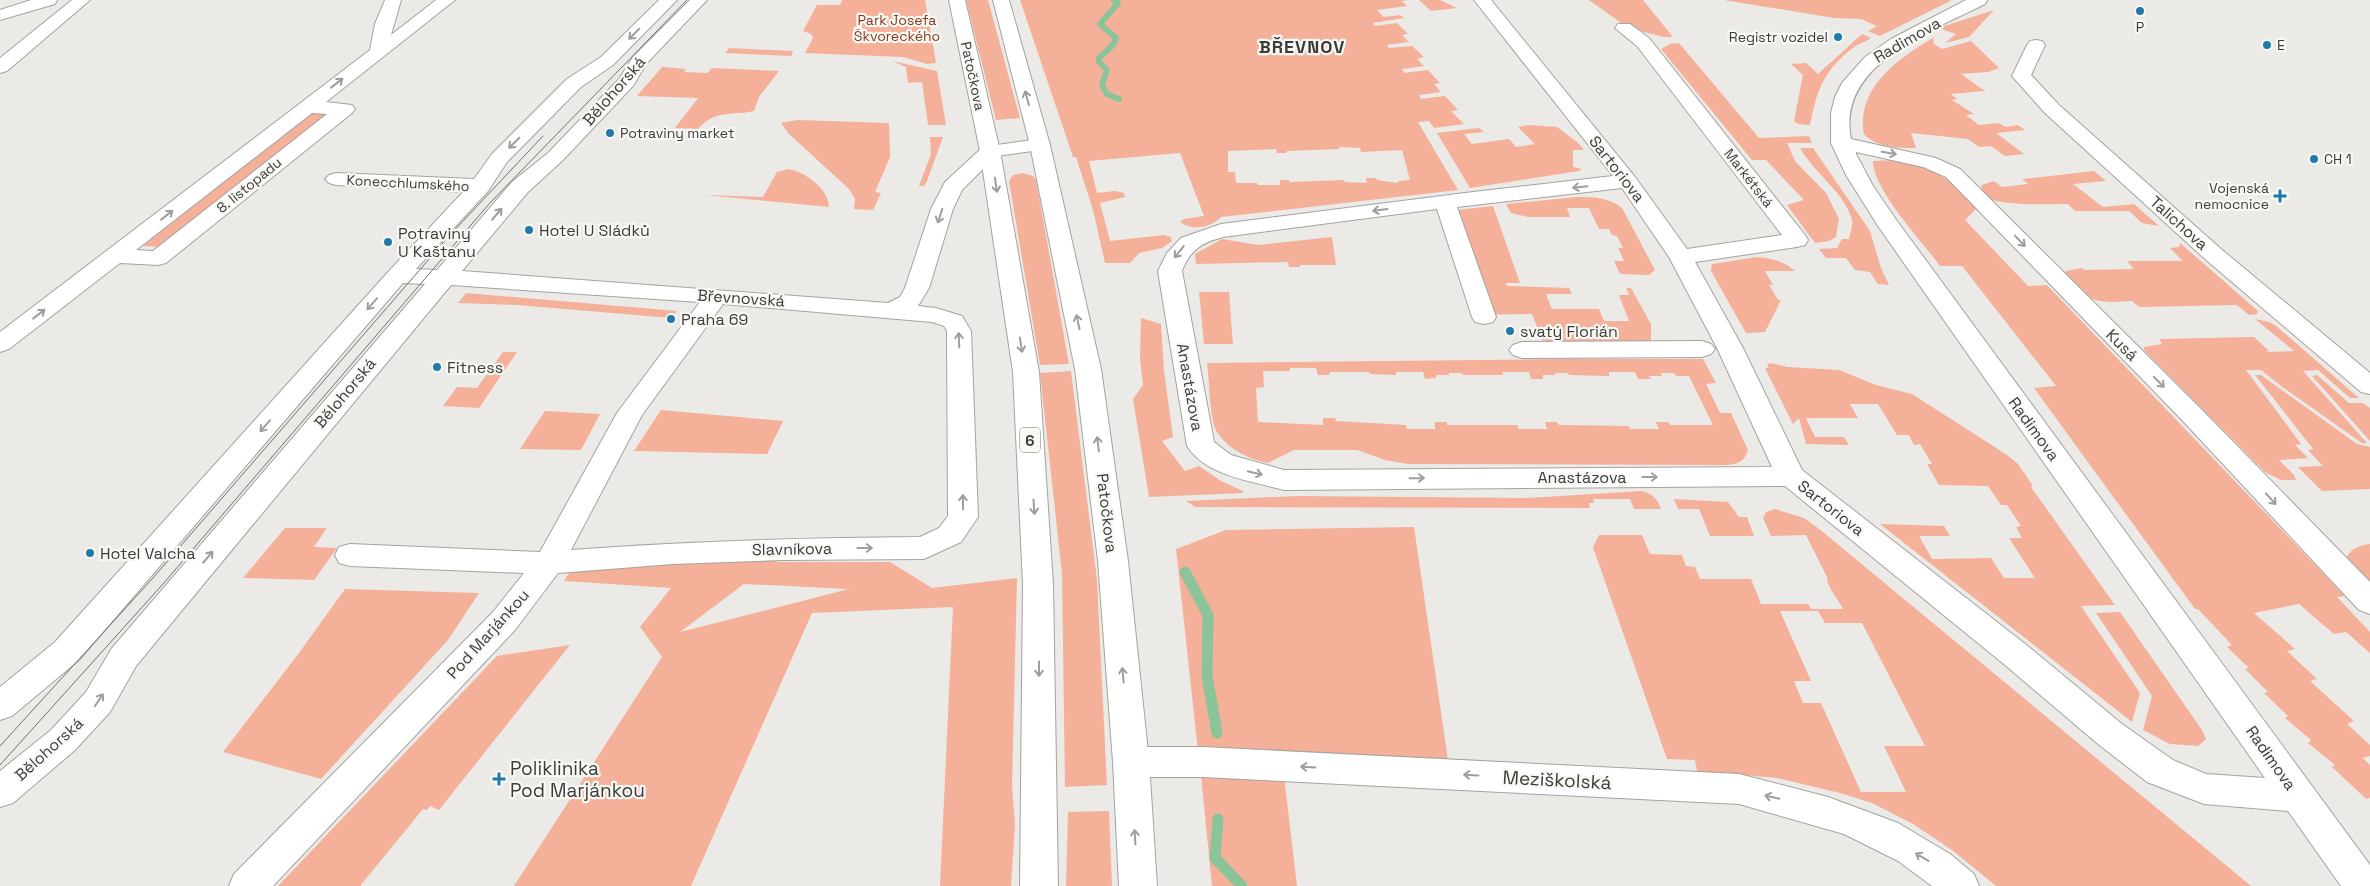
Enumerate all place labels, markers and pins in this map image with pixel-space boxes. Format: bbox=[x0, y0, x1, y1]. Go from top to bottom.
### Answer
marker: P bbox=[2134, 5, 2146, 17]
place label: P bbox=[2136, 18, 2144, 36]
place label: Registr vozidel bbox=[1729, 28, 1828, 46]
marker: Registr vozidel bbox=[1832, 31, 1844, 43]
place label: E bbox=[2277, 36, 2285, 54]
marker: E bbox=[2261, 39, 2273, 51]
place label: Potraviny market bbox=[620, 124, 734, 142]
marker: Potraviny market bbox=[604, 127, 616, 139]
place label: CH 1 bbox=[2324, 150, 2352, 168]
marker: CH 1 bbox=[2308, 153, 2320, 165]
place label: Vojenská nemocnice bbox=[2194, 179, 2269, 213]
marker: Vojenská nemocnice bbox=[2273, 189, 2287, 203]
place label: Hotel U Sládků bbox=[539, 220, 650, 241]
place label: Potraviny U Kaštanu bbox=[398, 223, 476, 262]
marker: Hotel U Sládků bbox=[523, 224, 535, 236]
marker: Potraviny U Kaštanu bbox=[382, 236, 394, 248]
place label: Praha 69 bbox=[681, 309, 748, 330]
marker: Praha 69 bbox=[665, 313, 677, 325]
place label: svatý Florián bbox=[1520, 321, 1618, 342]
marker: svatý Florián bbox=[1504, 325, 1516, 337]
place label: Fitness bbox=[447, 357, 503, 378]
marker: Fitness bbox=[431, 361, 443, 373]
place label: Hotel Valcha bbox=[100, 543, 195, 564]
marker: Hotel Valcha bbox=[84, 547, 96, 559]
place label: Poliklinika Pod Marjánkou bbox=[510, 756, 645, 803]
marker: Poliklinika Pod Marjánkou bbox=[492, 772, 506, 786]

